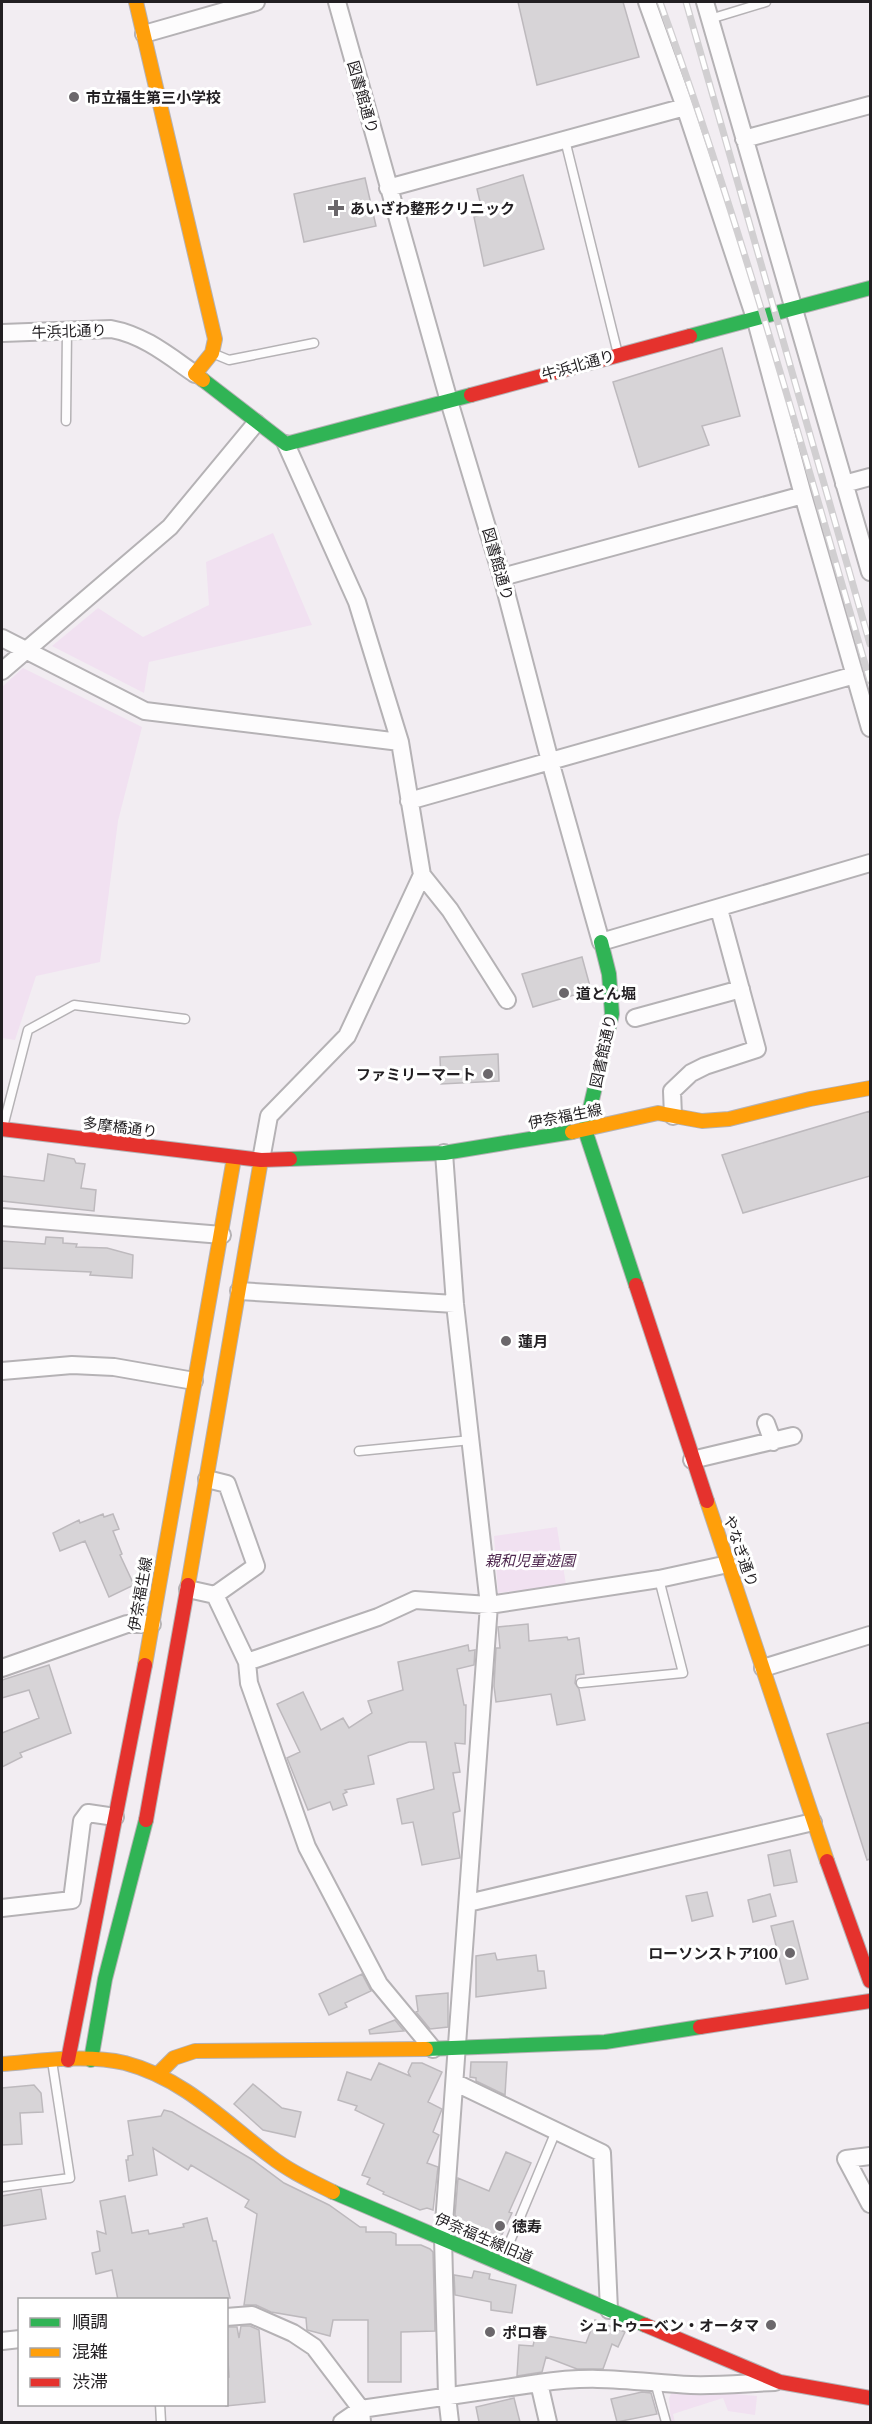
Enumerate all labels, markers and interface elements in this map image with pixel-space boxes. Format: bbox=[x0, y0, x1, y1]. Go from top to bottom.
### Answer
street label: 図書館通り bbox=[344, 58, 382, 136]
place label: 市立福生第三小学校 bbox=[86, 88, 221, 107]
marker: 市立福生第三小学校 bbox=[67, 90, 81, 104]
marker: あいざわ整形クリニック bbox=[327, 199, 345, 217]
place label: あいざわ整形クリニック bbox=[350, 199, 515, 218]
street label: 牛浜北通り bbox=[31, 320, 107, 342]
street label: 牛浜北通り bbox=[539, 346, 617, 384]
street label: 図書館通り bbox=[479, 525, 517, 603]
place label: 道とん堀 bbox=[576, 984, 636, 1003]
marker: 道とん堀 bbox=[557, 986, 571, 1000]
street label: 図書館通り bbox=[586, 1012, 620, 1090]
place label: ファミリーマート bbox=[356, 1065, 476, 1084]
marker: ファミリーマート bbox=[481, 1067, 495, 1081]
street label: 伊奈福生線 bbox=[526, 1100, 604, 1132]
street label: 多摩橋通り bbox=[82, 1113, 158, 1141]
place label: 蓮月 bbox=[518, 1332, 548, 1351]
marker: 蓮月 bbox=[499, 1334, 513, 1348]
street label: やなぎ通り bbox=[720, 1512, 762, 1590]
park label: 親和児童遊園 bbox=[485, 1551, 577, 1570]
street label: 伊奈福生線 bbox=[124, 1555, 156, 1633]
place label: ローソンストア100 bbox=[648, 1944, 778, 1963]
marker: ローソンストア100 bbox=[783, 1946, 797, 1960]
street label: 伊奈福生線旧道 bbox=[432, 2209, 536, 2267]
place label: 徳寿 bbox=[512, 2217, 542, 2236]
marker: 徳寿 bbox=[493, 2219, 507, 2233]
legend bbox=[18, 2298, 228, 2406]
text: 順調 bbox=[72, 2310, 108, 2333]
place label: シュトゥーベン・オータマ bbox=[579, 2316, 759, 2335]
marker: シュトゥーベン・オータマ bbox=[764, 2318, 778, 2332]
place label: ポロ春 bbox=[502, 2323, 547, 2342]
marker: ポロ春 bbox=[483, 2325, 497, 2339]
text: 混雑 bbox=[72, 2340, 108, 2363]
text: 渋滞 bbox=[72, 2370, 108, 2393]

